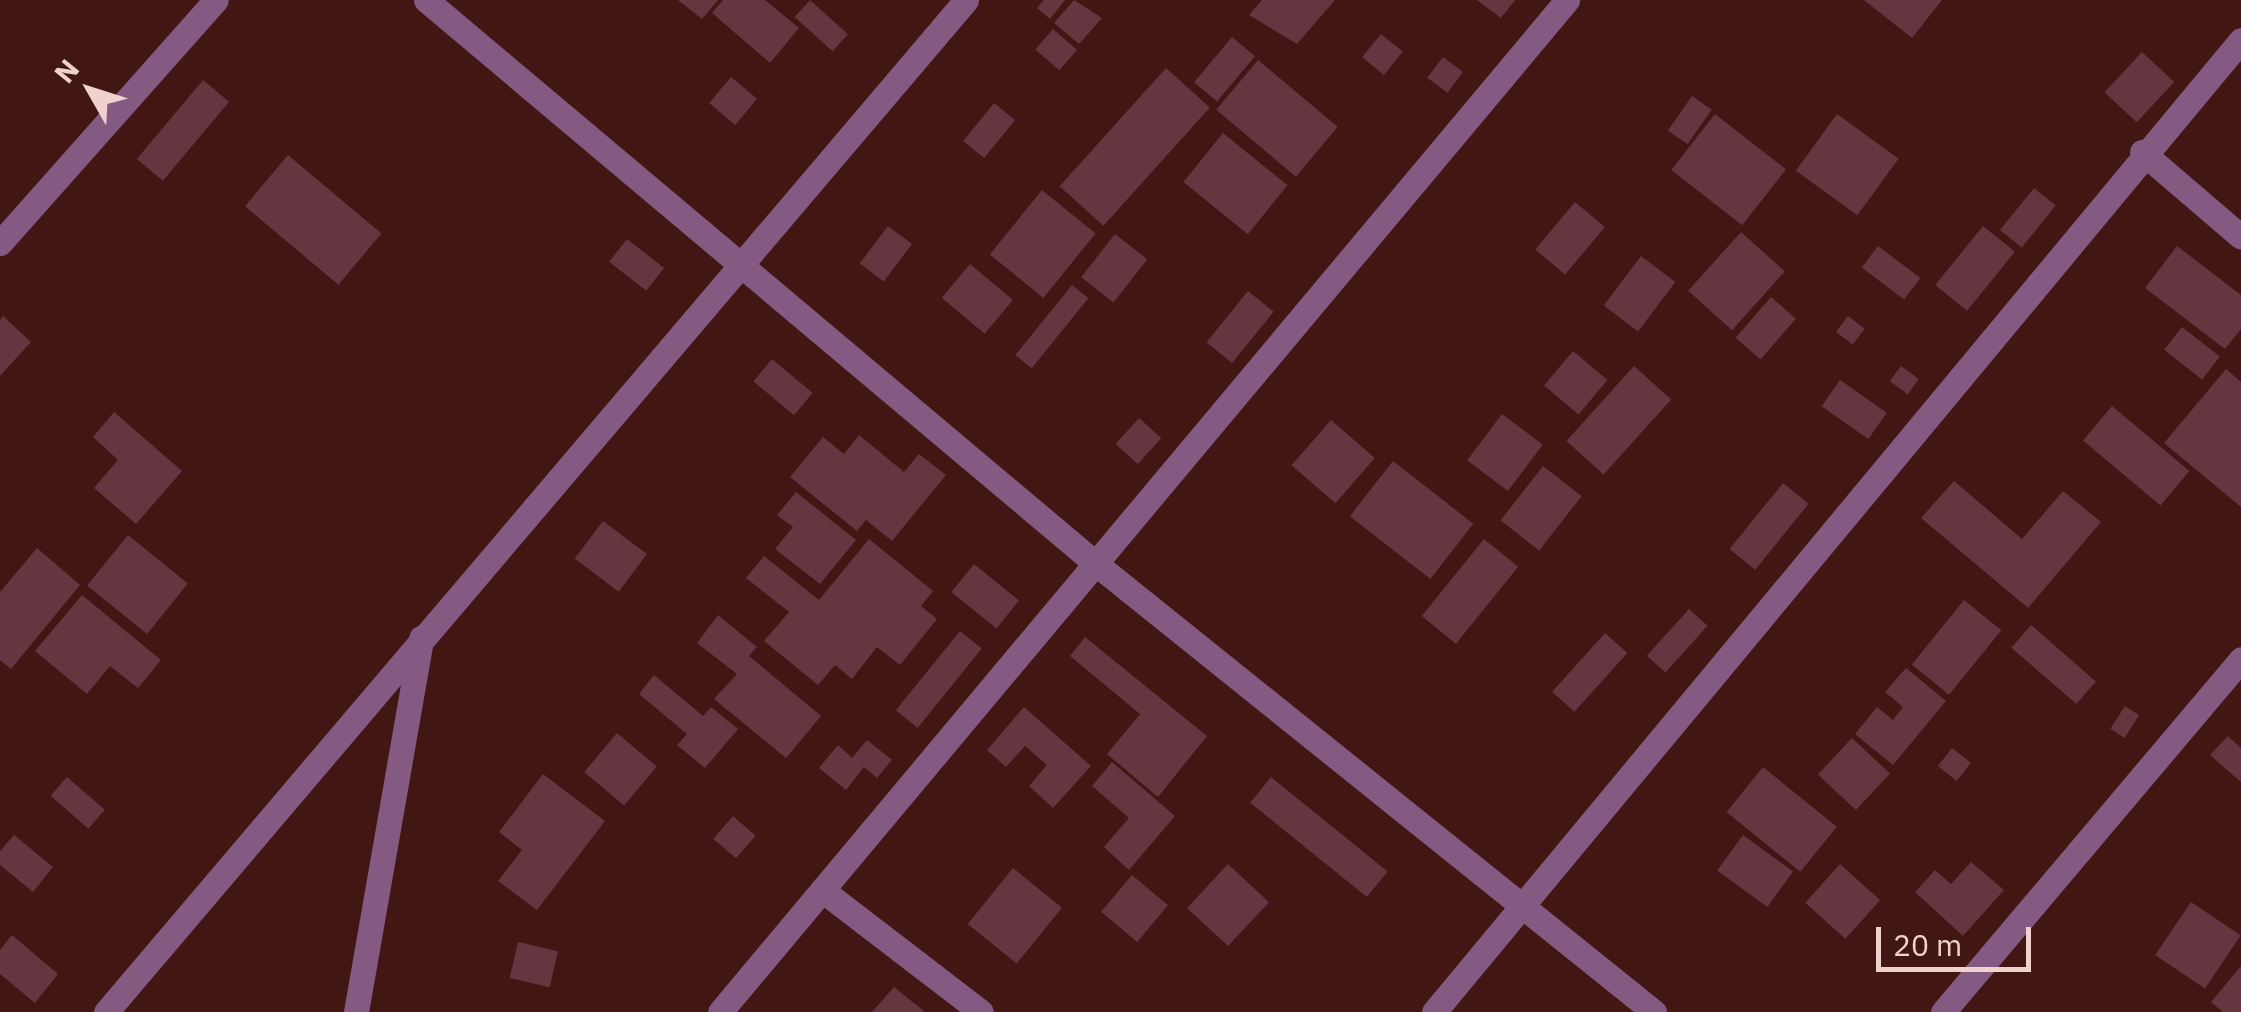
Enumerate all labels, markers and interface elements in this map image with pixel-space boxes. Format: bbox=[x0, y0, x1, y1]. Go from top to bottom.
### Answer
north arrow bbox=[40, 40, 140, 140]
text: N bbox=[46, 51, 87, 90]
scale bar bbox=[1881, 907, 2036, 969]
text: 20 m bbox=[1893, 925, 1962, 964]

